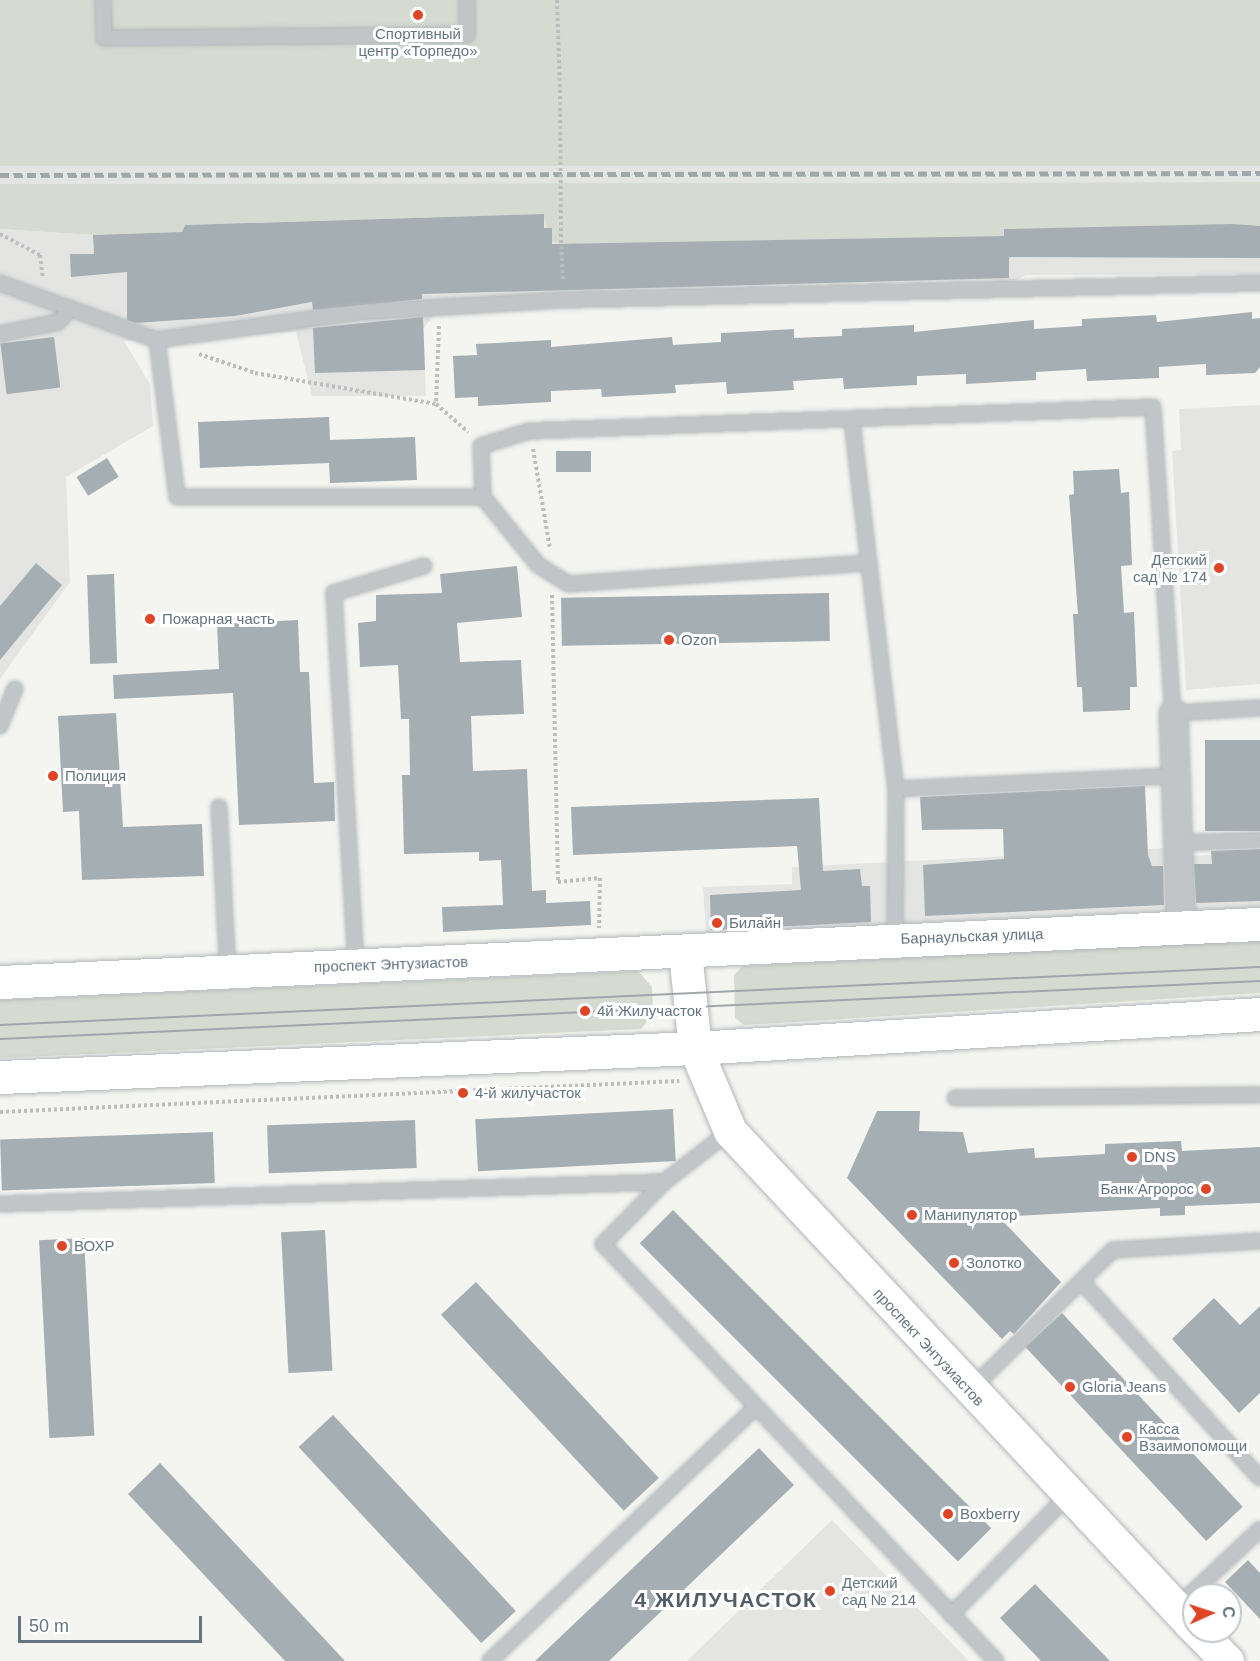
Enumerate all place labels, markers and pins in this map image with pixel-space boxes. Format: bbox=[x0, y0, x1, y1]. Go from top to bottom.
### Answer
marker: Спортивный центр «Торпедо» bbox=[411, 8, 425, 22]
place label: Спортивный центр «Торпедо» bbox=[358, 24, 478, 59]
place label: Детский сад № 174 bbox=[1133, 550, 1207, 585]
marker: Детский сад № 174 bbox=[1212, 561, 1226, 575]
place label: Пожарная часть bbox=[162, 610, 275, 628]
marker: Пожарная часть bbox=[143, 612, 157, 626]
place label: Ozon bbox=[681, 631, 717, 649]
marker: Ozon bbox=[662, 633, 676, 647]
place label: Полиция bbox=[65, 767, 126, 785]
marker: Полиция bbox=[46, 769, 60, 783]
place label: Билайн bbox=[729, 914, 781, 932]
marker: Билайн bbox=[710, 916, 724, 930]
place label: 4й Жилучасток bbox=[597, 1002, 702, 1020]
marker: 4й Жилучасток bbox=[578, 1004, 592, 1018]
place label: 4-й жилучасток bbox=[475, 1084, 581, 1102]
marker: 4-й жилучасток bbox=[456, 1086, 470, 1100]
place label: DNS bbox=[1144, 1148, 1176, 1166]
marker: DNS bbox=[1125, 1150, 1139, 1164]
place label: Банк Агророс bbox=[1100, 1180, 1194, 1198]
marker: Банк Агророс bbox=[1199, 1182, 1213, 1196]
place label: Манипулятор bbox=[924, 1206, 1017, 1224]
marker: Манипулятор bbox=[905, 1208, 919, 1222]
place label: ВОХР bbox=[74, 1237, 115, 1255]
marker: ВОХР bbox=[55, 1239, 69, 1253]
place label: Золотко bbox=[966, 1254, 1022, 1272]
marker: Золотко bbox=[947, 1256, 961, 1270]
place label: Gloria Jeans bbox=[1082, 1378, 1166, 1396]
marker: Gloria Jeans bbox=[1063, 1380, 1077, 1394]
place label: Касса Взаимопомощи bbox=[1139, 1419, 1247, 1454]
marker: Касса Взаимопомощи bbox=[1120, 1430, 1134, 1444]
place label: Boxberry bbox=[960, 1505, 1020, 1523]
marker: Boxberry bbox=[941, 1507, 955, 1521]
place label: Детский сад № 214 bbox=[842, 1573, 916, 1608]
marker: Детский сад № 214 bbox=[823, 1584, 837, 1598]

